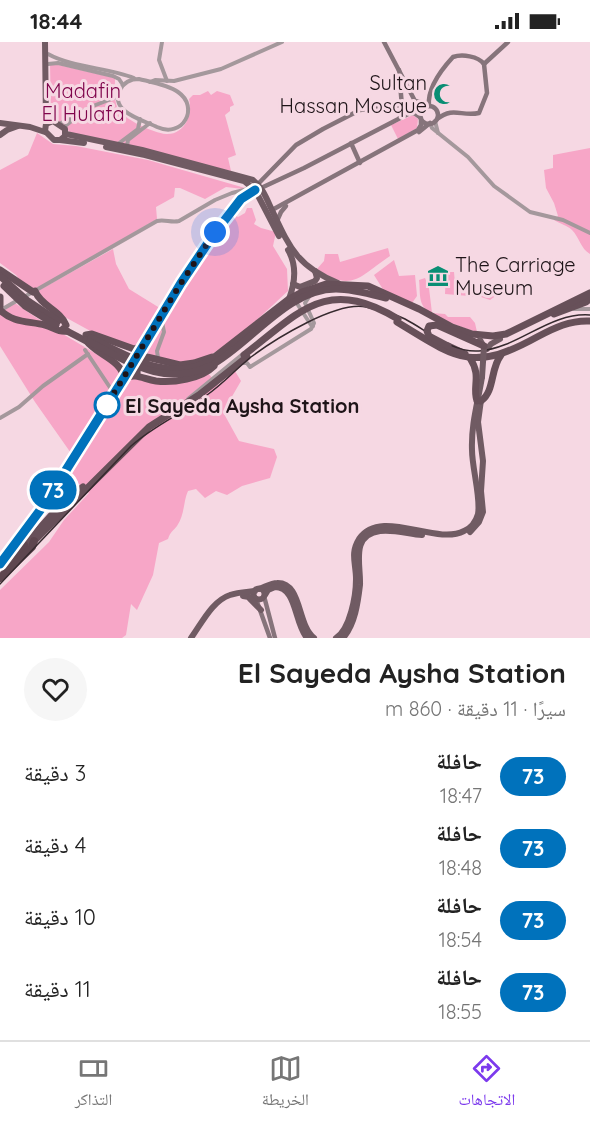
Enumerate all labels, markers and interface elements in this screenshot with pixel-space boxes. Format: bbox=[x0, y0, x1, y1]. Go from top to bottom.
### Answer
text: 18:44 bbox=[30, 7, 83, 35]
place label: Sultan Hassan Mosque bbox=[280, 70, 427, 118]
park label: Madafin El Hulafa bbox=[41, 78, 125, 126]
mosque icon: Sultan Hassan Mosque bbox=[432, 82, 456, 106]
your location bbox=[200, 217, 230, 247]
place label: The Carriage Museum bbox=[455, 252, 576, 300]
museum icon: The Carriage Museum bbox=[426, 264, 450, 288]
marker: El Sayeda Aysha Station bbox=[94, 392, 120, 418]
place label: El Sayeda Aysha Station bbox=[125, 393, 359, 418]
line badge: 73 bbox=[26, 470, 80, 510]
text: 73 bbox=[42, 477, 64, 503]
text: El Sayeda Aysha Station bbox=[238, 655, 566, 690]
button: heart bbox=[24, 658, 87, 721]
text: سيرًا · 11 دقيقة · 860 m bbox=[385, 696, 566, 721]
text: حافلة bbox=[436, 747, 482, 775]
text: 3 دقيقة bbox=[24, 759, 86, 787]
text: 73 bbox=[522, 763, 544, 789]
text: 18:47 bbox=[440, 783, 482, 808]
text: حافلة bbox=[436, 819, 482, 847]
text: 4 دقيقة bbox=[24, 831, 86, 859]
text: 73 bbox=[522, 835, 544, 861]
text: 18:48 bbox=[439, 855, 482, 880]
text: حافلة bbox=[436, 891, 482, 919]
text: 10 دقيقة bbox=[24, 903, 96, 931]
text: 73 bbox=[522, 907, 544, 933]
text: 18:54 bbox=[439, 927, 482, 952]
text: حافلة bbox=[436, 963, 482, 991]
text: 11 دقيقة bbox=[24, 975, 91, 1003]
text: 73 bbox=[522, 979, 544, 1005]
text: 18:55 bbox=[438, 999, 482, 1024]
tab: التذاكر bbox=[75, 1052, 112, 1115]
tab: الخريطة bbox=[262, 1052, 309, 1115]
tab: الاتجاهات bbox=[458, 1052, 515, 1115]

